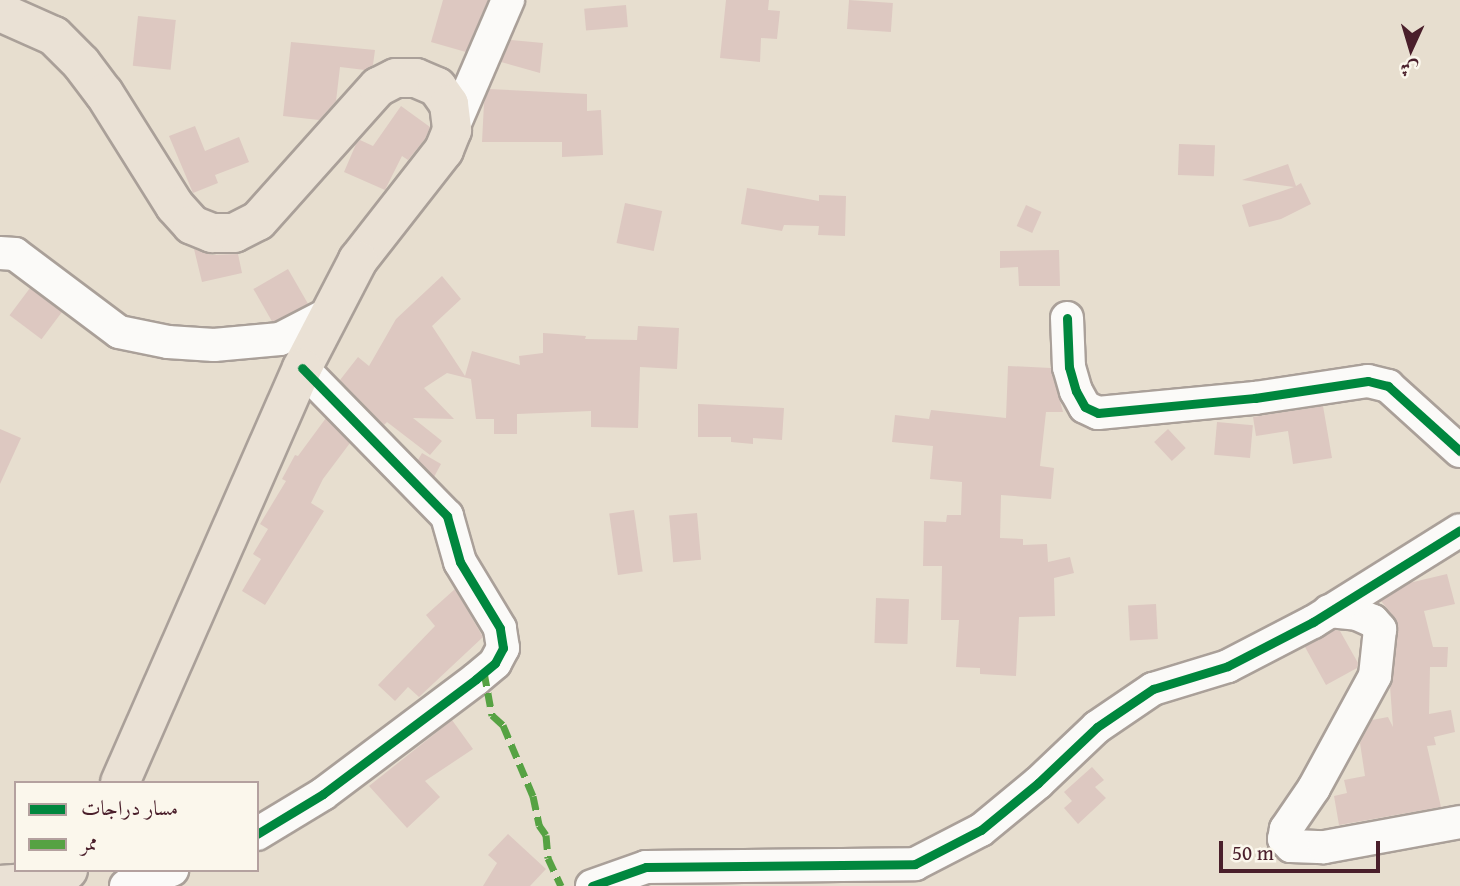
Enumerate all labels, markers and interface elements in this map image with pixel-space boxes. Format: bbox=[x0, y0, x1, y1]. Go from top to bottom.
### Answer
north arrow bbox=[1376, 14, 1446, 84]
text: ش bbox=[1399, 55, 1420, 85]
legend bbox=[14, 781, 259, 872]
text: مسار دراجات bbox=[81, 792, 178, 823]
scale bar bbox=[1222, 826, 1383, 870]
text: ممر bbox=[81, 827, 98, 858]
text: 50 m bbox=[1232, 837, 1274, 868]

